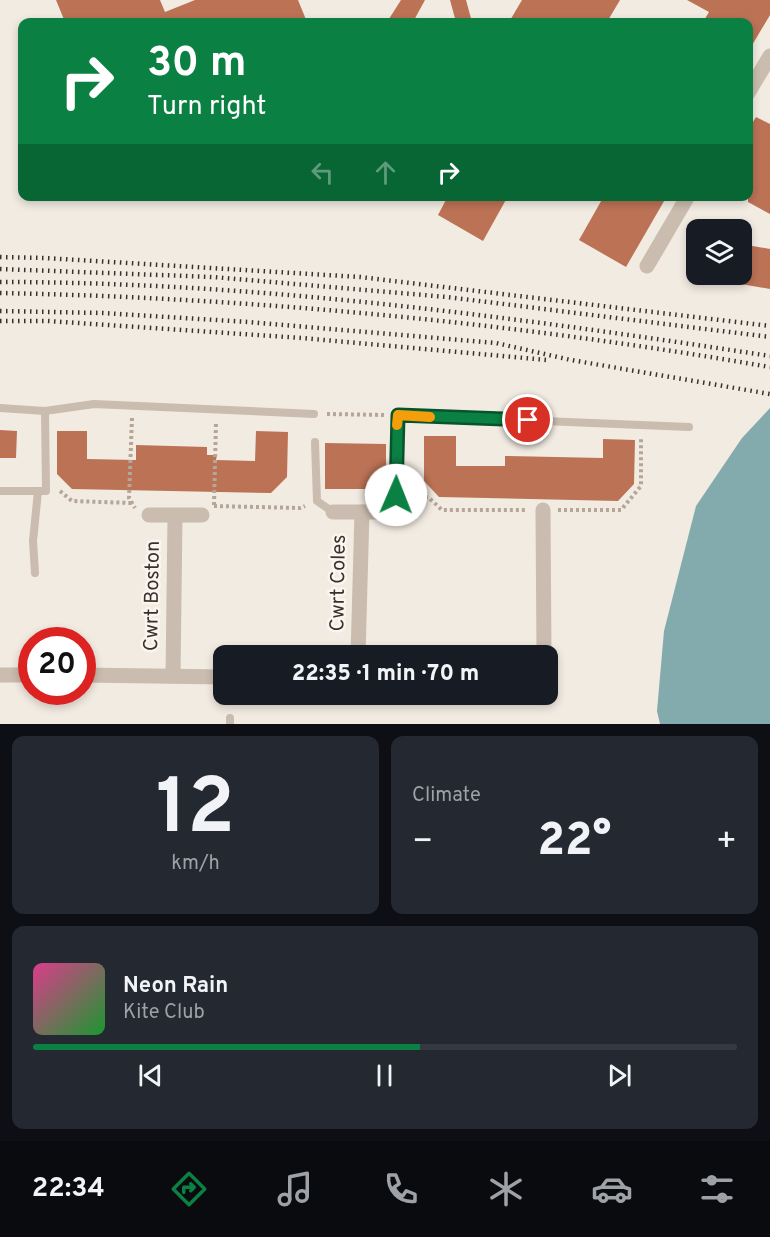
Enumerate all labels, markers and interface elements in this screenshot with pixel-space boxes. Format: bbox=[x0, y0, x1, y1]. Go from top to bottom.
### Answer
text: 30 m bbox=[147, 38, 246, 91]
icon: right bbox=[48, 42, 126, 120]
text: Turn right bbox=[147, 90, 266, 124]
icon: left bbox=[306, 156, 339, 189]
icon: ahead bbox=[369, 156, 402, 189]
icon: right bbox=[432, 156, 465, 189]
map controls bbox=[686, 219, 752, 285]
button: layers bbox=[686, 219, 752, 285]
pin bbox=[502, 394, 553, 445]
icon: arrive bbox=[511, 403, 544, 436]
position arrow bbox=[364, 463, 428, 527]
street label: Cwrt Coles bbox=[325, 534, 353, 632]
street label: Cwrt Boston bbox=[139, 541, 167, 651]
speed limit sign: 20 bbox=[18, 627, 96, 705]
text: 22:35 · 1 min · 70 m bbox=[292, 661, 479, 688]
text: 12 bbox=[156, 762, 235, 861]
text: Climate bbox=[412, 783, 481, 809]
text: 22° bbox=[538, 814, 611, 871]
text: − bbox=[412, 822, 433, 864]
text: + bbox=[716, 822, 737, 864]
text: km/h bbox=[171, 851, 220, 877]
text: Neon Rain bbox=[123, 973, 228, 1000]
text: Kite Club bbox=[123, 1000, 205, 1026]
icon: previous bbox=[134, 1059, 167, 1092]
icon: pause bbox=[368, 1059, 401, 1092]
icon: next bbox=[603, 1059, 636, 1092]
icon: directions bbox=[168, 1168, 210, 1210]
icon: music bbox=[274, 1168, 316, 1210]
icon: phone bbox=[380, 1168, 422, 1210]
icon: climate bbox=[485, 1168, 527, 1210]
icon: car bbox=[591, 1168, 633, 1210]
icon: filters bbox=[696, 1168, 738, 1210]
text: 22:34 bbox=[32, 1172, 105, 1206]

